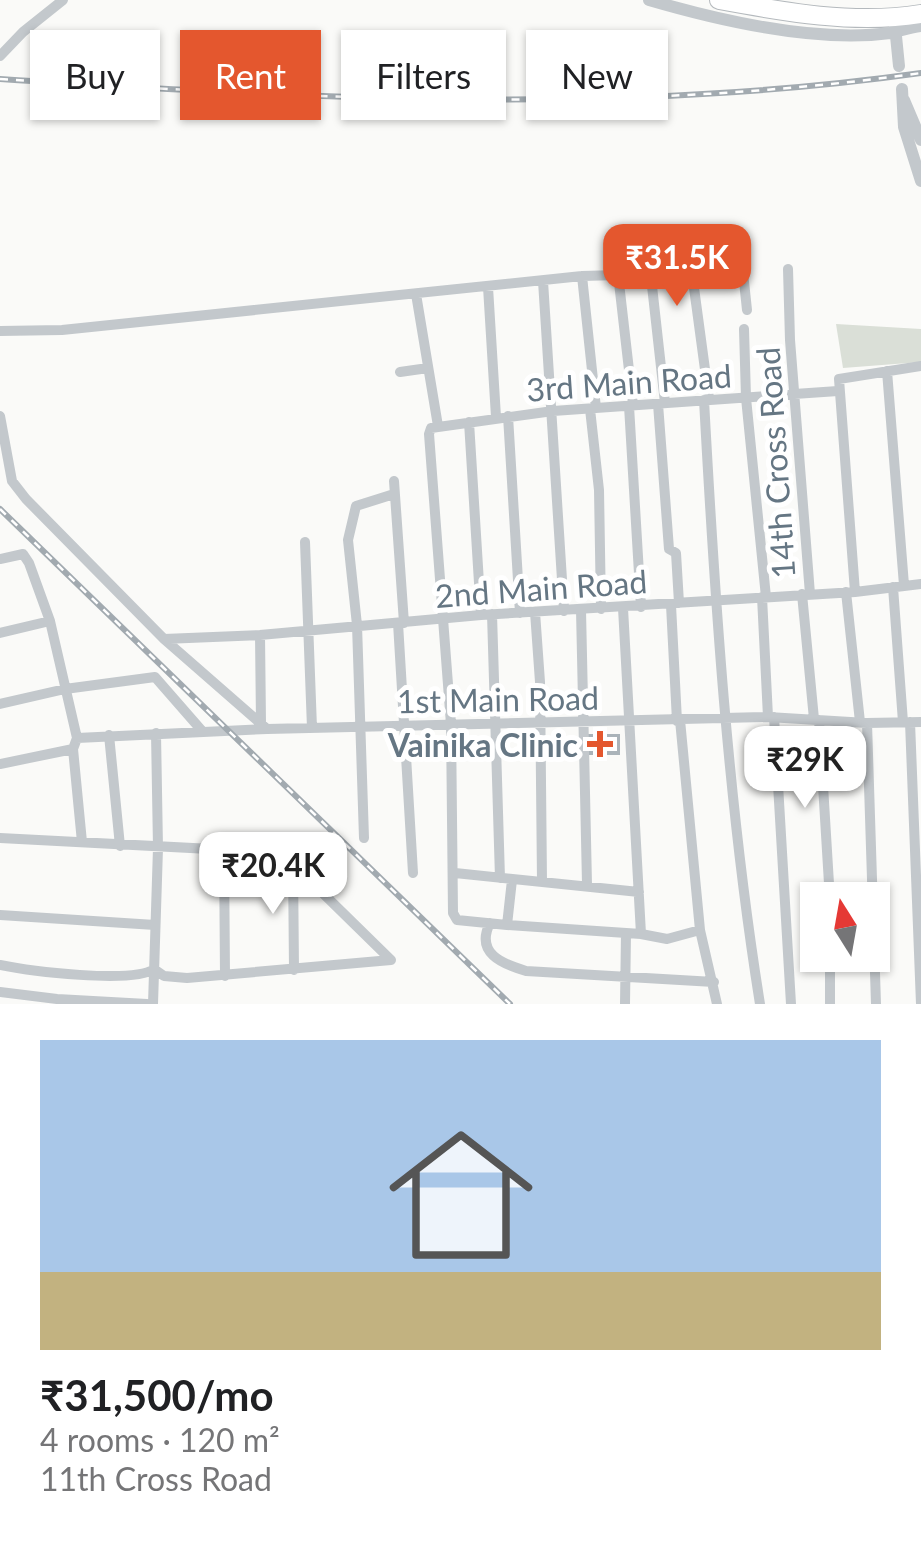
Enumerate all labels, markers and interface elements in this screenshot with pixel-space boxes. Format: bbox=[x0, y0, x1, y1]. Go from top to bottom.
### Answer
chip: Buy bbox=[30, 30, 160, 120]
chip: Rent bbox=[180, 30, 321, 120]
chip: Filters bbox=[341, 30, 506, 120]
chip: New bbox=[526, 30, 668, 120]
pin: ₹31.5K bbox=[596, 224, 758, 309]
text: ₹31.5K bbox=[625, 237, 729, 276]
street label: 14th Cross Road bbox=[747, 346, 803, 580]
street label: 3rd Main Road bbox=[525, 355, 733, 409]
street label: 2nd Main Road bbox=[434, 561, 648, 615]
street label: 1st Main Road bbox=[397, 678, 599, 720]
place label: Vainika Clinic bbox=[387, 725, 578, 764]
pin: ₹29K bbox=[746, 726, 864, 811]
marker: Vainika Clinic bbox=[587, 731, 613, 757]
text: ₹29K bbox=[766, 739, 844, 778]
pin: ₹20.4K bbox=[192, 832, 354, 917]
text: ₹20.4K bbox=[221, 845, 325, 884]
north arrow bbox=[800, 882, 890, 972]
map controls bbox=[800, 882, 890, 972]
icon: home bbox=[371, 1105, 551, 1285]
text: ₹31,500/mo bbox=[40, 1370, 274, 1420]
text: 4 rooms · 120 m² bbox=[40, 1420, 280, 1459]
text: 11th Cross Road bbox=[40, 1459, 272, 1498]

